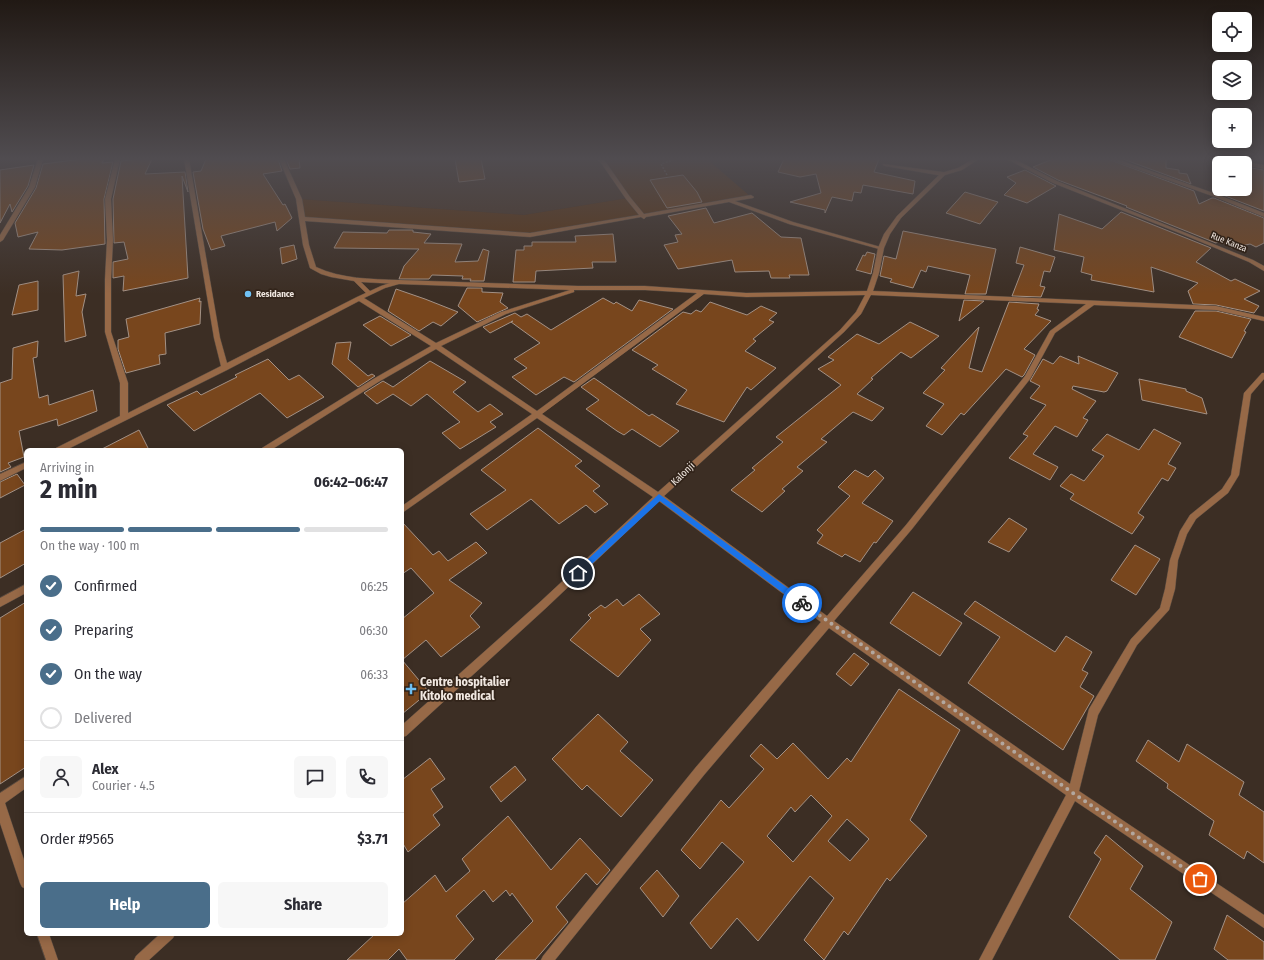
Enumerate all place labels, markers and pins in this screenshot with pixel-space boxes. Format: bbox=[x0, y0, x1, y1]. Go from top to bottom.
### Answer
marker: Residance bbox=[243, 289, 253, 299]
place label: Residance bbox=[256, 289, 295, 299]
pin bbox=[561, 556, 595, 590]
place label: Centre hospitalier Kitoko medical bbox=[420, 675, 510, 703]
marker: Centre hospitalier Kitoko medical bbox=[405, 683, 417, 695]
pin bbox=[1183, 862, 1217, 896]

